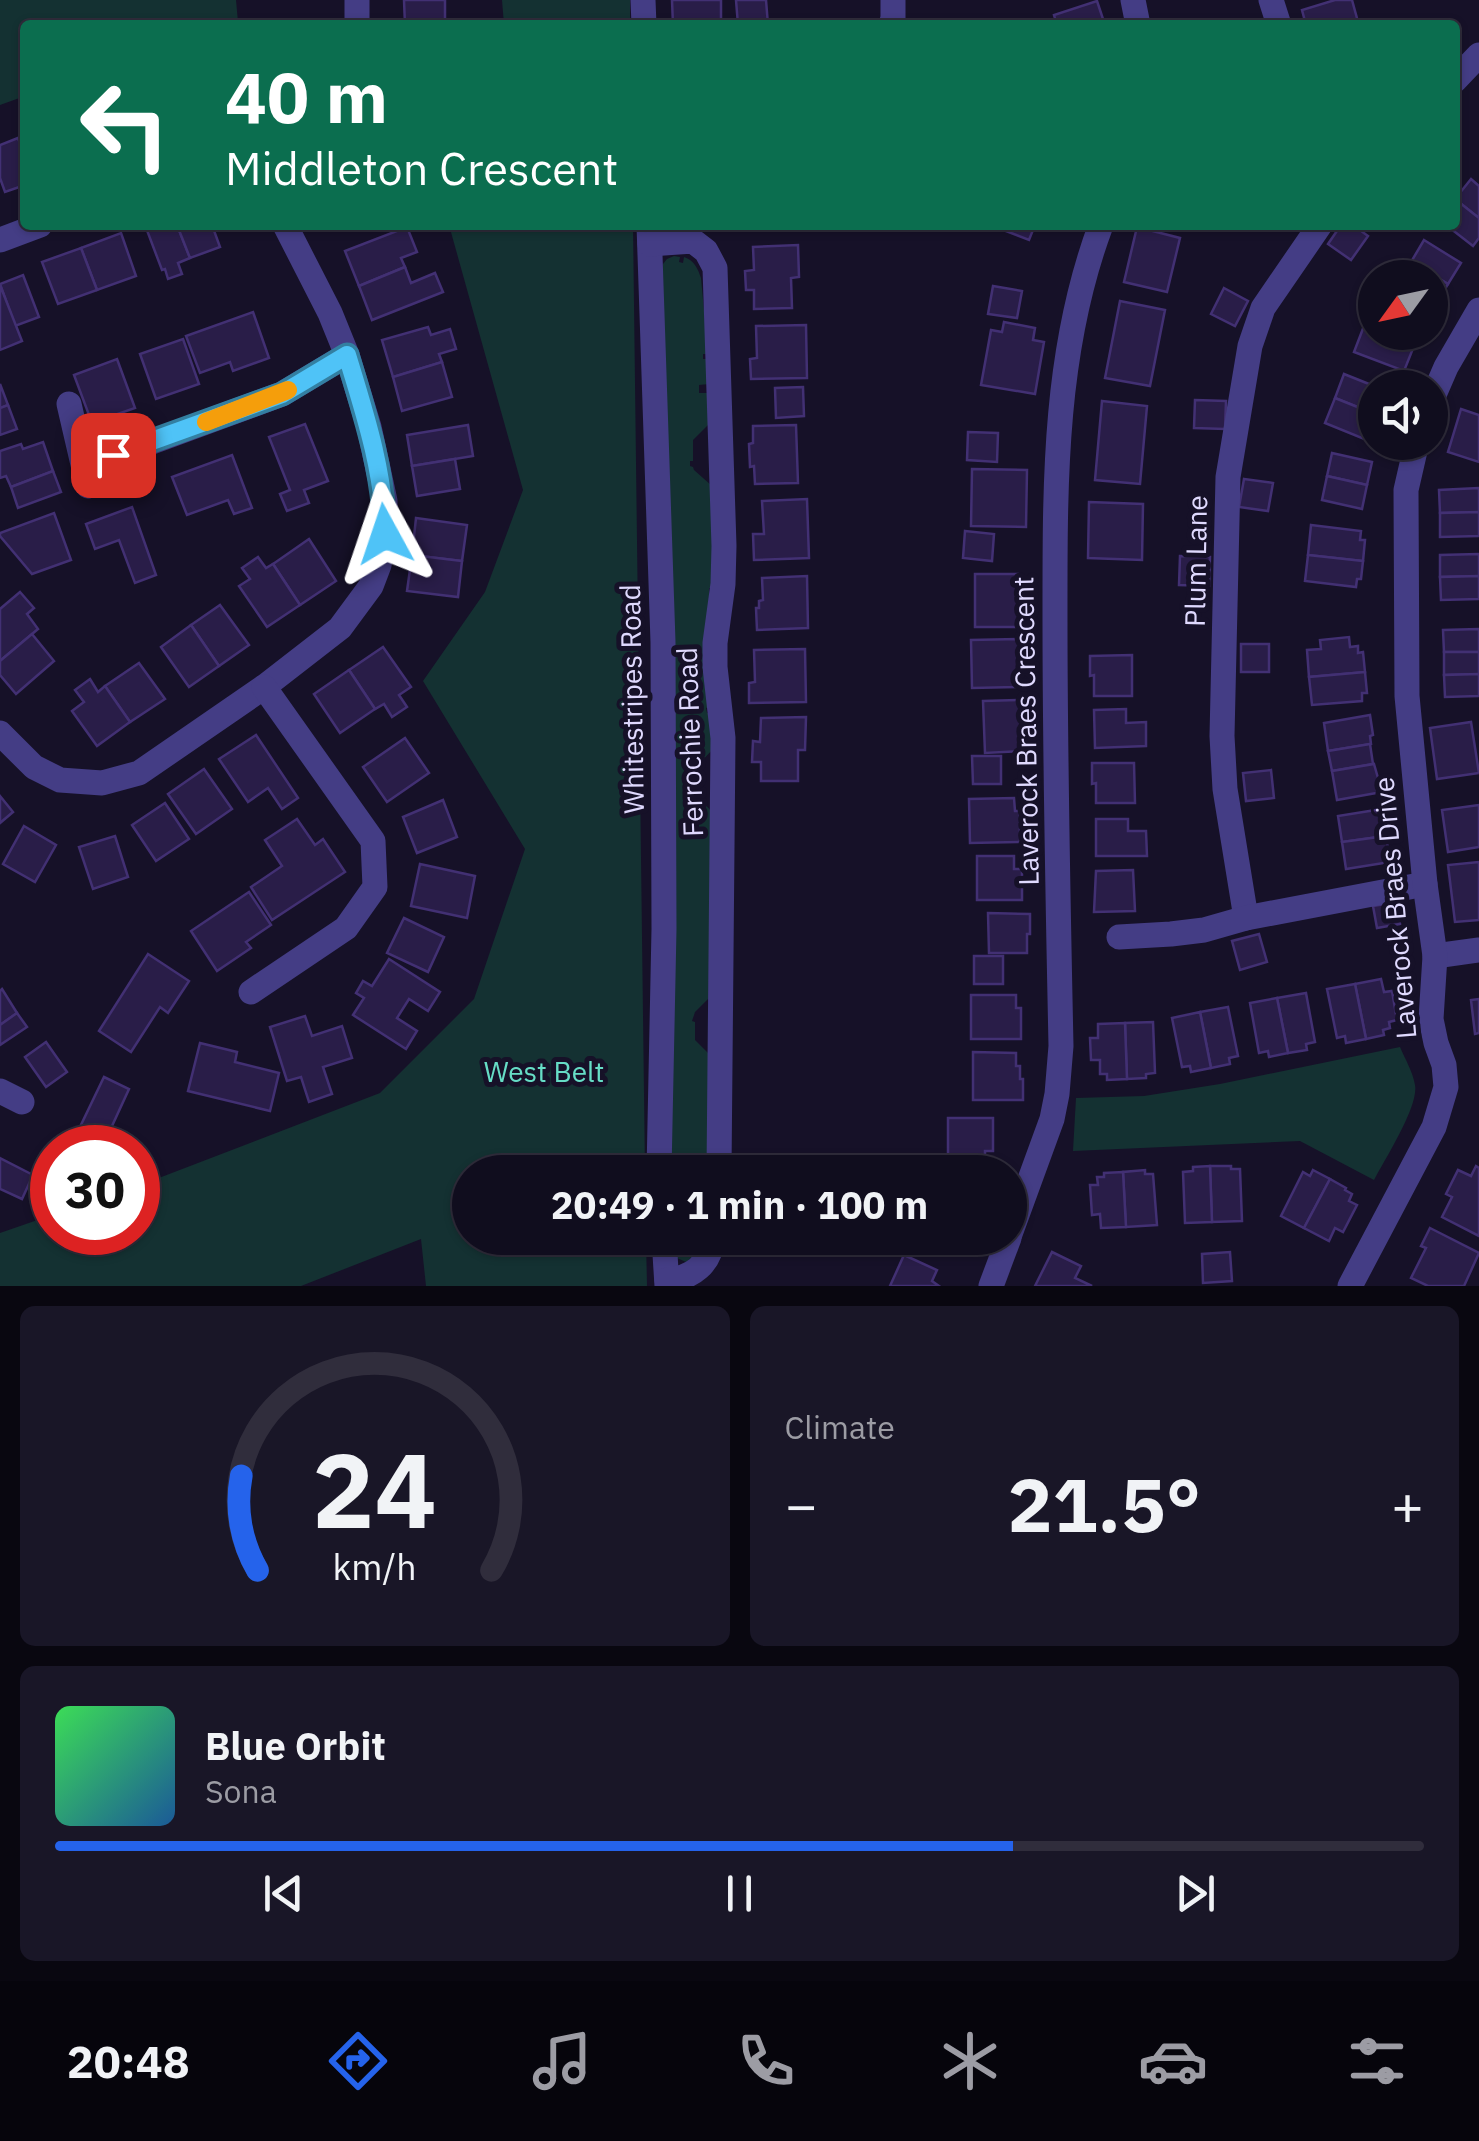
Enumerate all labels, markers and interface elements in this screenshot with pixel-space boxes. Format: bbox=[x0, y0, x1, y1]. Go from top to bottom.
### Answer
text: 40 m bbox=[225, 51, 388, 142]
icon: left bbox=[60, 60, 190, 190]
text: Middleton Crescent bbox=[225, 139, 618, 197]
north arrow bbox=[1358, 260, 1448, 350]
map controls bbox=[1358, 260, 1448, 460]
button: sound bbox=[1358, 370, 1448, 460]
pin bbox=[71, 413, 156, 498]
icon: arrive bbox=[86, 428, 141, 483]
position arrow bbox=[333, 482, 437, 586]
street label: Plum Lane bbox=[1176, 495, 1215, 627]
street label: Laverock Braes Crescent bbox=[1004, 576, 1047, 886]
street label: Whitestripes Road bbox=[611, 584, 652, 814]
street label: Ferrochie Road bbox=[668, 647, 711, 837]
street label: Laverock Braes Drive bbox=[1365, 775, 1424, 1041]
park label: West Belt bbox=[484, 1053, 604, 1090]
speed limit sign: 30 bbox=[30, 1125, 160, 1255]
text: 20:49 · 1 min · 100 m bbox=[551, 1180, 928, 1229]
text: Climate bbox=[785, 1406, 895, 1448]
text: 24 bbox=[312, 1421, 437, 1557]
text: 21.5° bbox=[1007, 1455, 1201, 1553]
text: − bbox=[785, 1469, 818, 1540]
text: + bbox=[1391, 1469, 1424, 1540]
text: km/h bbox=[333, 1543, 417, 1590]
text: Blue Orbit bbox=[205, 1721, 386, 1770]
text: Sona bbox=[205, 1770, 277, 1812]
icon: previous bbox=[256, 1866, 311, 1921]
icon: pause bbox=[712, 1866, 767, 1921]
icon: next bbox=[1168, 1866, 1223, 1921]
icon: directions bbox=[323, 2026, 393, 2096]
icon: music bbox=[527, 2026, 597, 2096]
icon: phone bbox=[731, 2026, 801, 2096]
icon: climate bbox=[935, 2026, 1005, 2096]
icon: car bbox=[1138, 2026, 1208, 2096]
icon: filters bbox=[1342, 2026, 1412, 2096]
text: 20:48 bbox=[67, 2032, 190, 2090]

